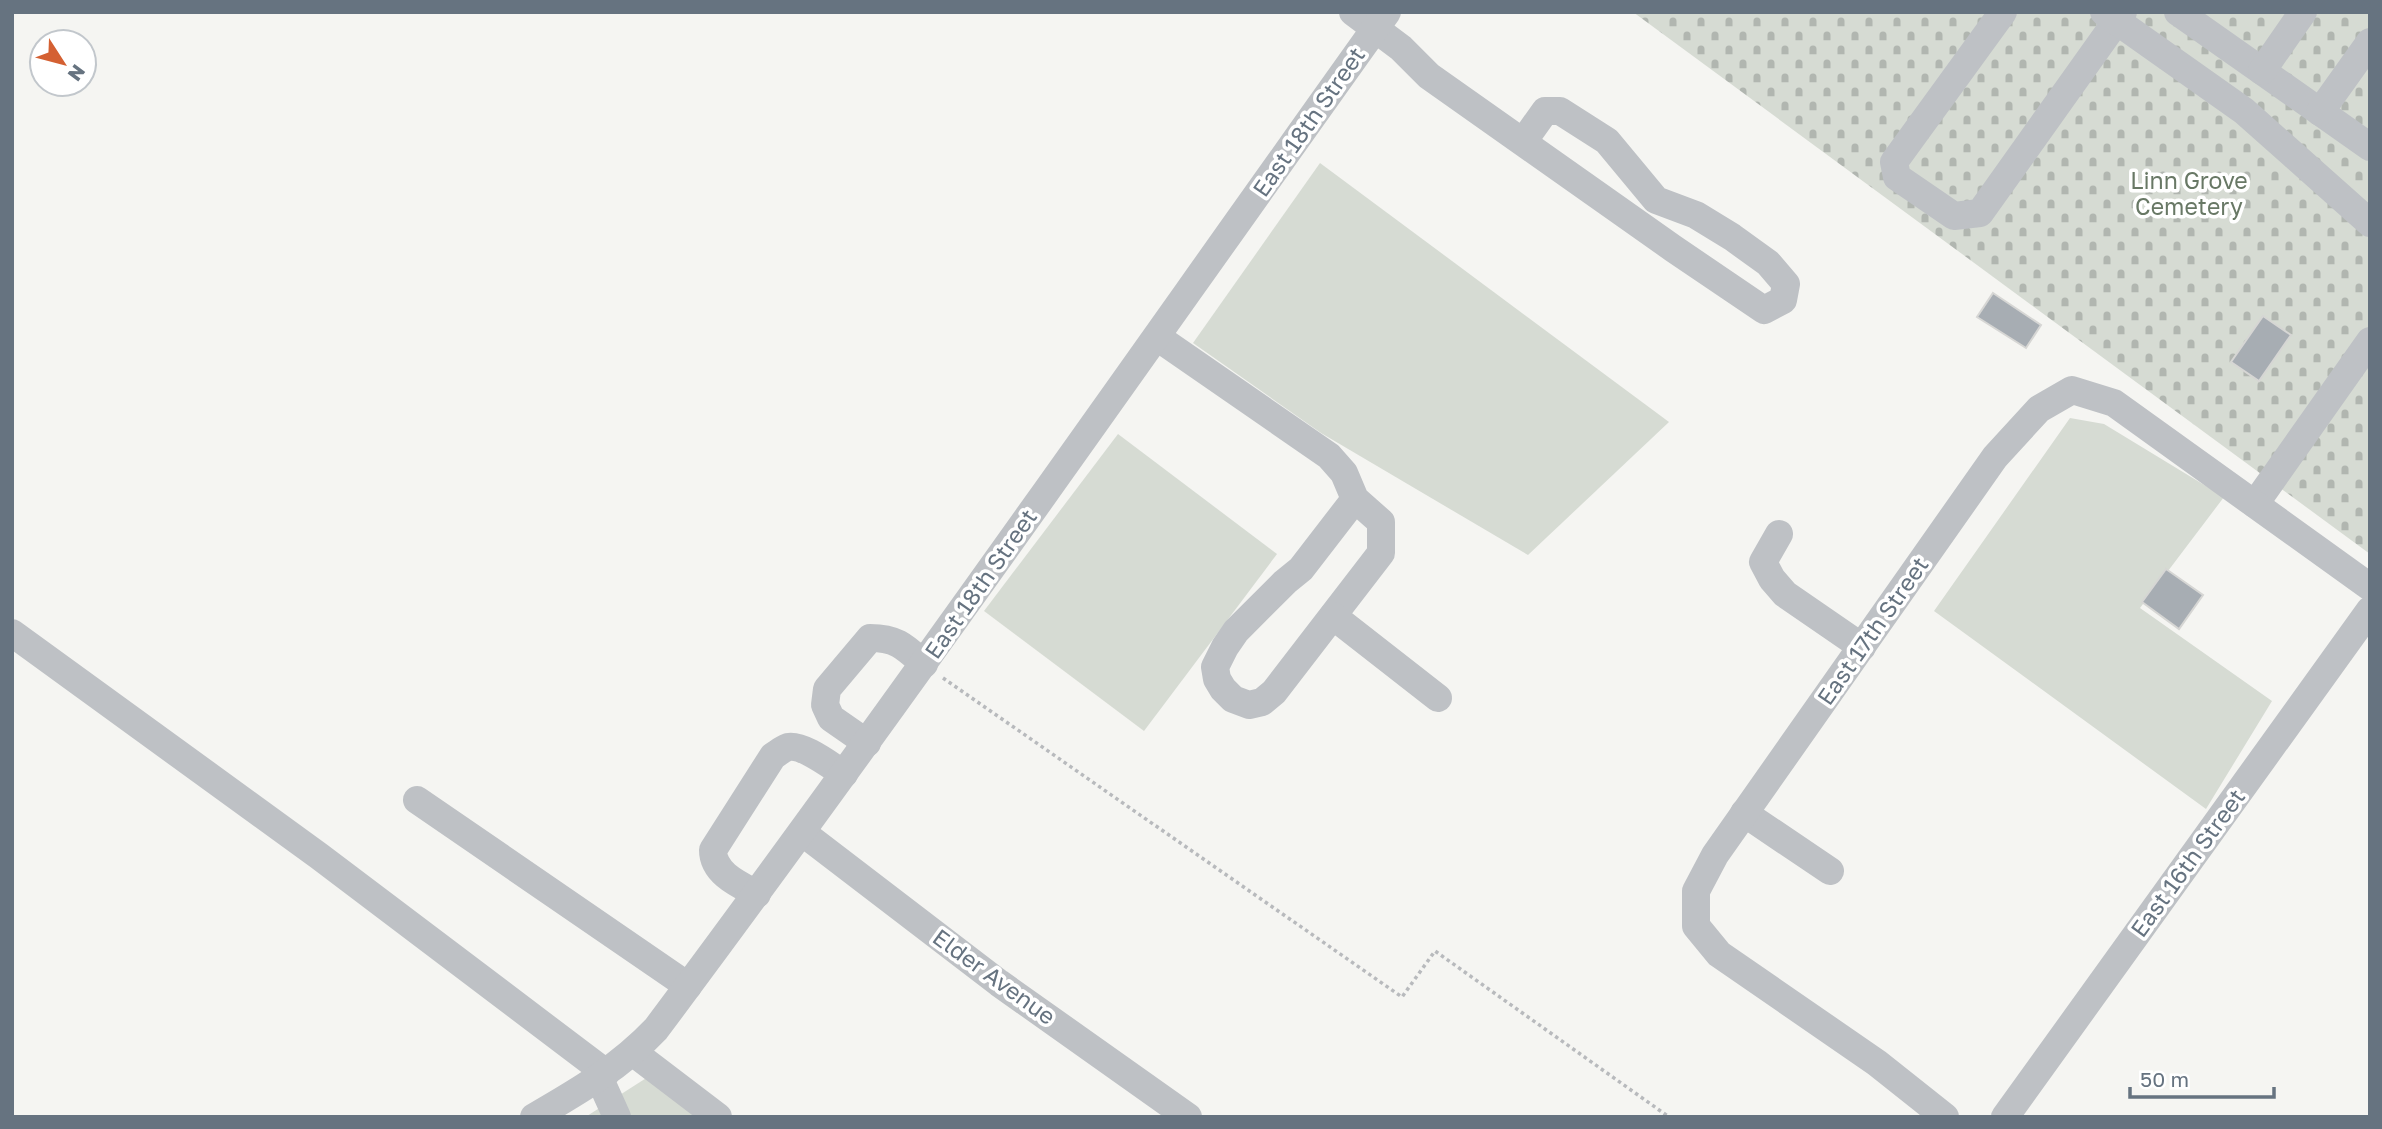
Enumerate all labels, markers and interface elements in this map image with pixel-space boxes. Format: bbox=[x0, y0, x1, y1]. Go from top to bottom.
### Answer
north arrow bbox=[28, 28, 98, 98]
street label: East 18th Street bbox=[1246, 41, 1370, 202]
text: N bbox=[64, 61, 91, 86]
park label: Linn Grove Cemetery bbox=[2130, 166, 2248, 220]
street label: East 18th Street bbox=[918, 503, 1042, 664]
street label: East 17th Street bbox=[1811, 551, 1934, 710]
street label: East 16th Street bbox=[2124, 783, 2250, 942]
street label: Elder Avenue bbox=[928, 922, 1061, 1030]
scale bar bbox=[2130, 1056, 2274, 1100]
text: 50 m bbox=[2140, 1066, 2189, 1092]

